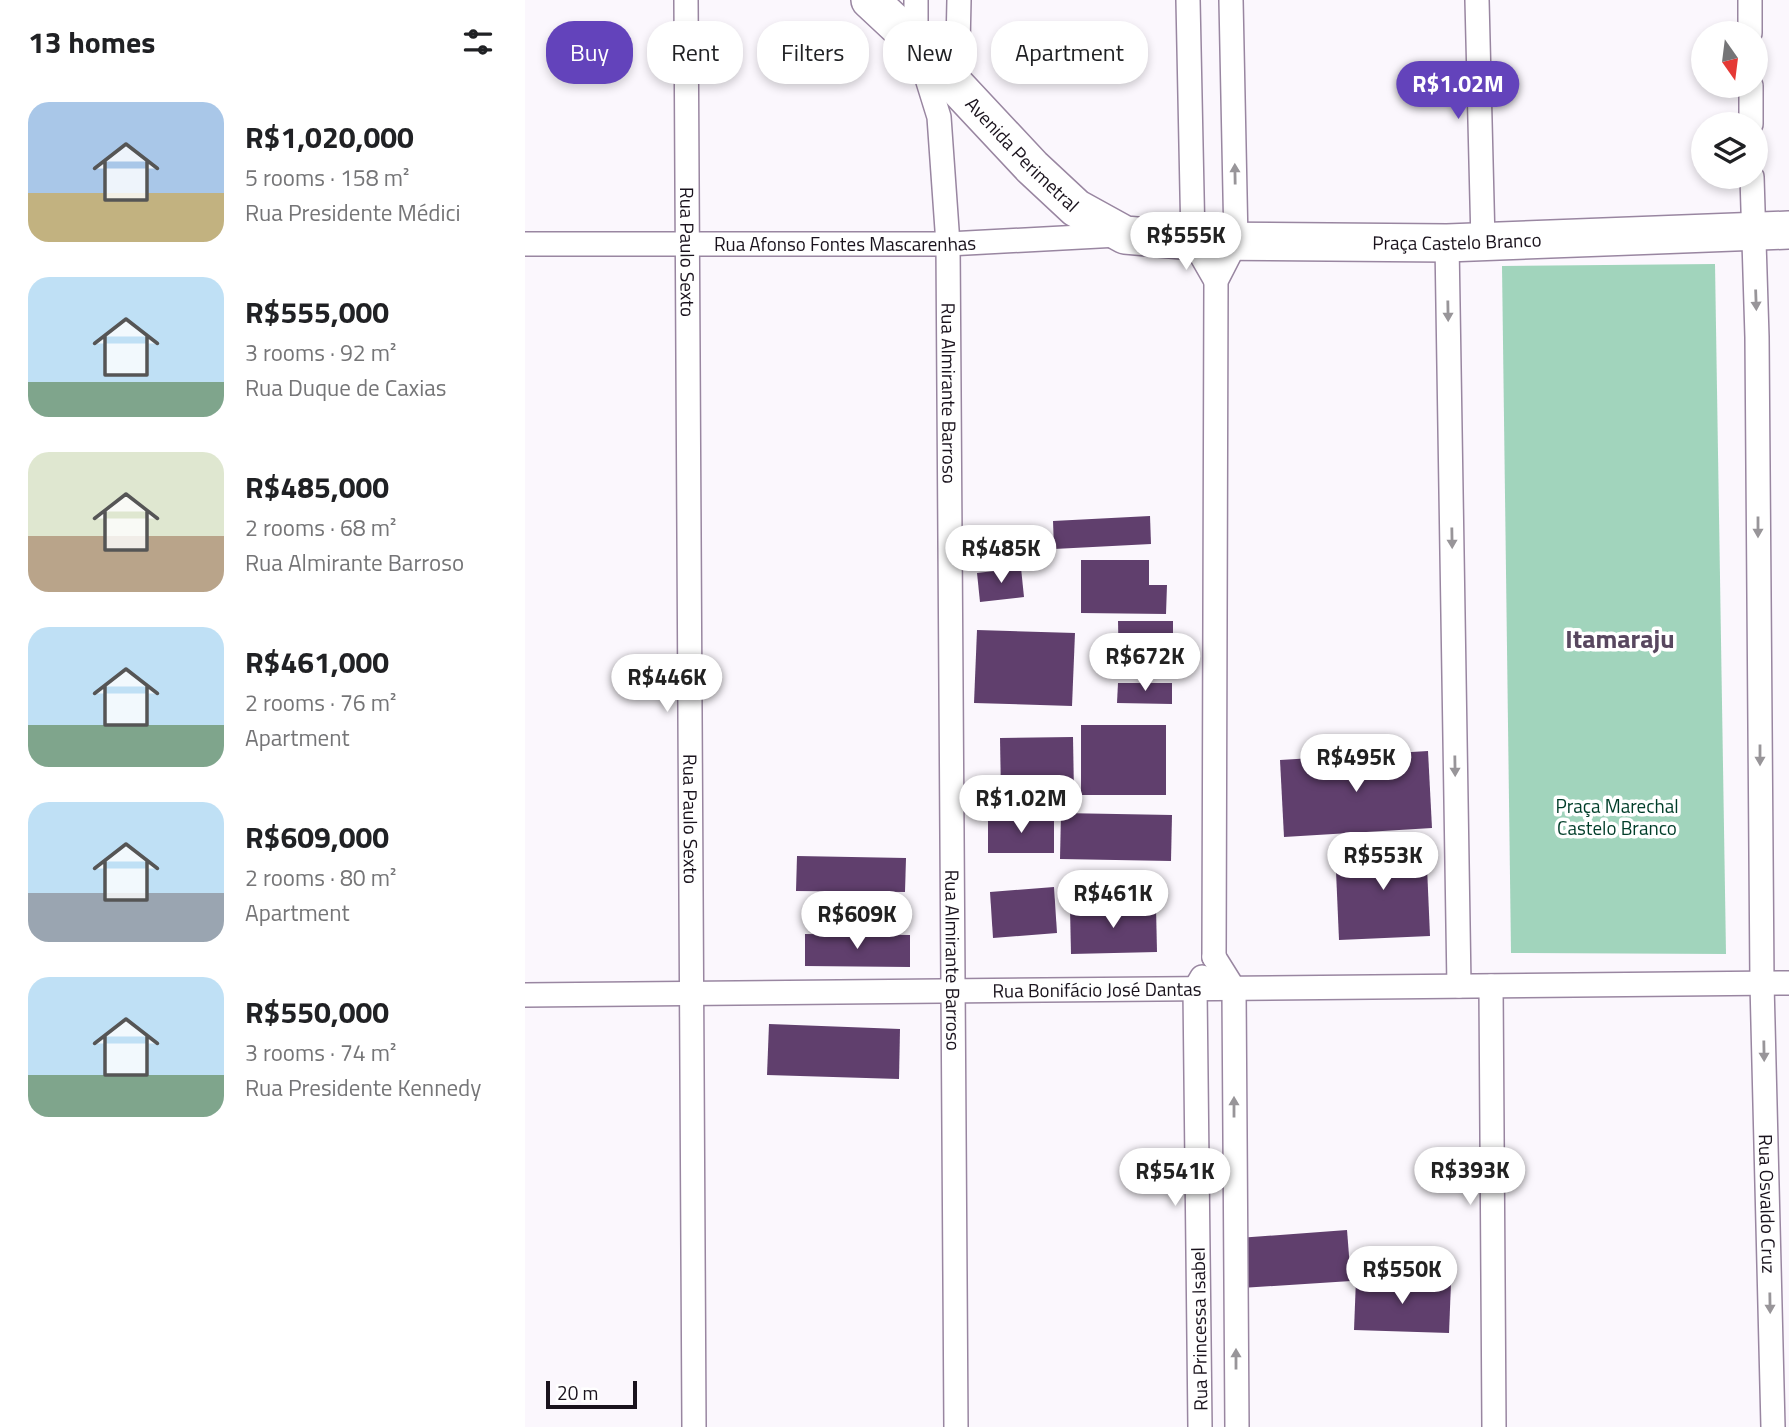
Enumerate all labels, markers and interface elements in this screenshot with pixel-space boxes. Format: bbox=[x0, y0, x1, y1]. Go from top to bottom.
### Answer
text: 13 homes bbox=[28, 19, 155, 65]
chip: Buy bbox=[546, 21, 633, 84]
chip: Rent bbox=[647, 21, 743, 84]
chip: Filters bbox=[757, 21, 869, 84]
chip: New bbox=[883, 21, 977, 84]
chip: Apartment bbox=[991, 21, 1148, 84]
north arrow bbox=[1691, 21, 1767, 98]
map controls bbox=[1691, 21, 1768, 189]
icon: filters bbox=[459, 23, 497, 61]
pin: R$1.02M bbox=[1393, 61, 1523, 121]
text: R$1.02M bbox=[1412, 66, 1504, 101]
street label: Avenida Perimetral bbox=[959, 90, 1086, 218]
button: layers bbox=[1691, 112, 1768, 189]
text: R$1,020,000 bbox=[245, 114, 414, 160]
icon: home bbox=[84, 130, 168, 214]
text: 5 rooms · 158 m² bbox=[245, 160, 409, 195]
one-way arrow bbox=[1229, 162, 1240, 184]
street label: Rua Paulo Sexto bbox=[673, 187, 703, 317]
text: Rua Presidente Médici bbox=[245, 195, 461, 230]
pin: R$555K bbox=[1129, 212, 1243, 272]
text: R$555K bbox=[1146, 217, 1226, 252]
street label: Praça Castelo Branco bbox=[1372, 224, 1542, 257]
street label: Rua Afonso Fontes Mascarenhas bbox=[714, 228, 977, 258]
text: R$555,000 bbox=[245, 289, 389, 335]
one-way arrow bbox=[1750, 289, 1762, 311]
one-way arrow bbox=[1443, 300, 1454, 322]
street label: Rua Almirante Barroso bbox=[934, 303, 965, 484]
icon: home bbox=[84, 305, 168, 389]
text: 3 rooms · 92 m² bbox=[245, 335, 396, 370]
text: Rua Duque de Caxias bbox=[245, 370, 446, 405]
text: R$485,000 bbox=[245, 464, 389, 510]
icon: home bbox=[84, 480, 168, 564]
text: 2 rooms · 68 m² bbox=[245, 510, 396, 545]
one-way arrow bbox=[1753, 517, 1764, 539]
pin: R$485K bbox=[944, 526, 1058, 585]
one-way arrow bbox=[1446, 528, 1458, 550]
text: R$485K bbox=[961, 530, 1041, 565]
text: Rua Almirante Barroso bbox=[245, 545, 464, 580]
district label: Itamaraju bbox=[1565, 619, 1675, 658]
pin: R$672K bbox=[1088, 634, 1202, 693]
text: R$672K bbox=[1105, 638, 1185, 673]
text: R$461,000 bbox=[245, 639, 389, 685]
pin: R$446K bbox=[610, 654, 724, 714]
icon: home bbox=[84, 655, 168, 739]
text: R$446K bbox=[627, 659, 707, 694]
text: 2 rooms · 76 m² bbox=[245, 685, 396, 720]
text: Apartment bbox=[245, 720, 350, 755]
pin: R$495K bbox=[1299, 734, 1413, 794]
text: R$495K bbox=[1316, 739, 1396, 774]
one-way arrow bbox=[1754, 744, 1766, 766]
street label: Rua Paulo Sexto bbox=[676, 754, 706, 884]
one-way arrow bbox=[1449, 755, 1461, 777]
pin: R$1.02M bbox=[956, 776, 1086, 835]
text: R$1.02M bbox=[975, 780, 1067, 815]
park label: Praça Marechal Castelo Branco bbox=[1555, 791, 1679, 842]
text: R$609,000 bbox=[245, 814, 389, 860]
icon: home bbox=[84, 830, 168, 914]
pin: R$553K bbox=[1326, 832, 1440, 892]
text: R$553K bbox=[1343, 837, 1423, 872]
text: 2 rooms · 80 m² bbox=[245, 860, 396, 895]
street label: Rua Almirante Barroso bbox=[938, 870, 968, 1051]
pin: R$461K bbox=[1056, 870, 1170, 930]
text: R$461K bbox=[1073, 875, 1153, 910]
pin: R$609K bbox=[800, 892, 914, 951]
text: Apartment bbox=[245, 895, 350, 930]
text: R$609K bbox=[817, 896, 897, 931]
street label: Rua Bonifácio José Dantas bbox=[992, 974, 1202, 1005]
text: R$550,000 bbox=[245, 989, 389, 1035]
icon: home bbox=[84, 1005, 168, 1089]
text: 3 rooms · 74 m² bbox=[245, 1035, 396, 1070]
one-way arrow bbox=[1758, 1040, 1770, 1062]
text: Rua Presidente Kennedy bbox=[245, 1070, 481, 1105]
one-way arrow bbox=[1229, 1096, 1240, 1118]
street label: Rua Osvaldo Cruz bbox=[1752, 1134, 1784, 1274]
pin: R$541K bbox=[1118, 1148, 1232, 1208]
pin: R$393K bbox=[1413, 1148, 1527, 1207]
text: R$393K bbox=[1430, 1152, 1510, 1187]
text: R$541K bbox=[1135, 1153, 1215, 1188]
pin: R$550K bbox=[1345, 1246, 1459, 1306]
street label: Rua Princessa Isabel bbox=[1183, 1247, 1214, 1411]
text: R$550K bbox=[1362, 1251, 1442, 1286]
one-way arrow bbox=[1765, 1292, 1776, 1314]
one-way arrow bbox=[1230, 1348, 1242, 1370]
scale bar bbox=[546, 1378, 637, 1410]
text: 20 m bbox=[557, 1378, 598, 1407]

